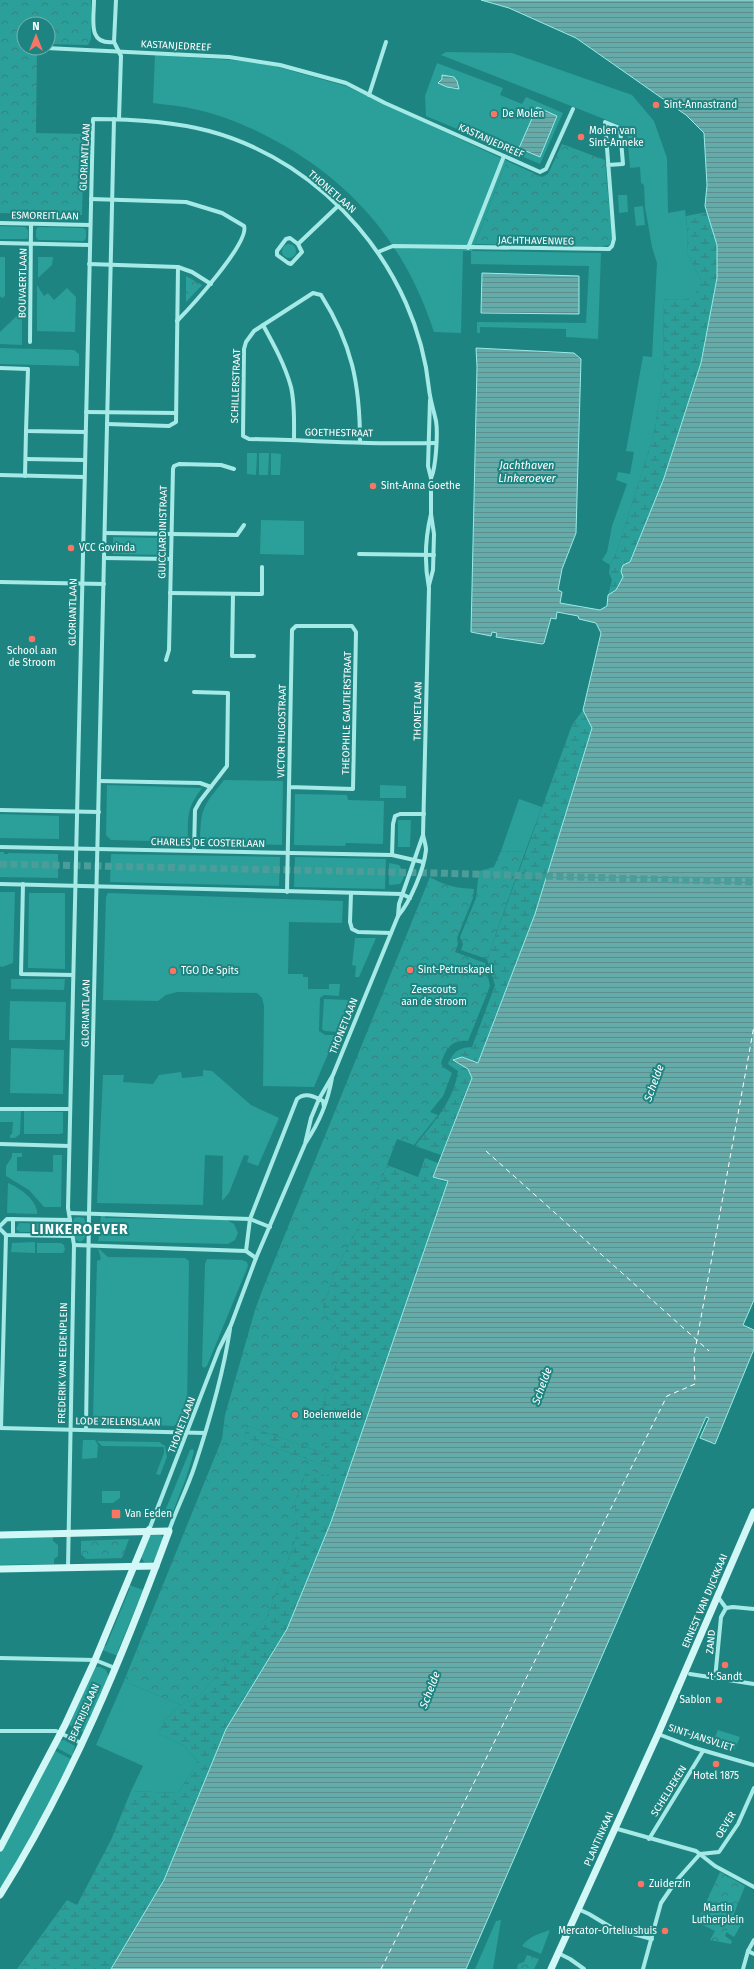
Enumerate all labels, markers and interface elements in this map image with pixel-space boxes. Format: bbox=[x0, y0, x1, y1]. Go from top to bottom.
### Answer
north arrow bbox=[16, 16, 56, 56]
text: N bbox=[32, 20, 40, 33]
street label: KASTANJEDREEF bbox=[140, 38, 212, 54]
place label: Sint-Annastrand bbox=[664, 99, 737, 111]
marker: Sint-Annastrand bbox=[651, 100, 661, 110]
place label: De Molen bbox=[502, 108, 544, 120]
marker: De Molen bbox=[489, 109, 499, 119]
street label: KASTANJEDREEF bbox=[456, 121, 526, 161]
street label: GLORIANTLAAN bbox=[77, 123, 93, 191]
place label: Molen van Sint-Anneke bbox=[589, 125, 644, 149]
marker: Molen van Sint-Anneke bbox=[576, 132, 586, 142]
street label: THONETLAAN bbox=[306, 168, 358, 216]
street label: ESMOREITLAAN bbox=[11, 209, 79, 223]
street label: JACHTHAVENWEG bbox=[498, 234, 574, 248]
street label: BOUVAERTLAAN bbox=[16, 248, 30, 318]
street label: SCHILLERSTRAAT bbox=[229, 348, 243, 424]
street label: GOETHESTRAAT bbox=[305, 426, 374, 440]
water label: Jachthaven Linkeroever bbox=[498, 459, 557, 485]
place label: Sint-Anna Goethe bbox=[381, 480, 460, 492]
marker: Sint-Anna Goethe bbox=[368, 481, 378, 491]
street label: GUICCIARDINISTRAAT bbox=[156, 484, 170, 579]
place label: VCC Govinda bbox=[79, 542, 135, 554]
marker: VCC Govinda bbox=[66, 543, 76, 553]
street label: GLORIANTLAAN bbox=[66, 578, 80, 646]
marker: School aan de Stroom bbox=[27, 634, 37, 644]
place label: School aan de Stroom bbox=[7, 645, 57, 669]
street label: THEOPHILE GAUTIERSTRAAT bbox=[340, 650, 354, 775]
street label: THONETLAAN bbox=[411, 681, 425, 741]
street label: VICTOR HUGOSTRAAT bbox=[275, 683, 289, 778]
street label: CHARLES DE COSTERLAAN bbox=[151, 836, 265, 850]
place label: Sint-Petruskapel bbox=[418, 964, 493, 976]
place label: TGO De Spits bbox=[181, 965, 239, 977]
marker: Sint-Petruskapel bbox=[405, 965, 415, 975]
marker: TGO De Spits bbox=[168, 966, 178, 976]
street label: GLORIANTLAAN bbox=[79, 979, 93, 1047]
park label: Zeescouts aan de stroom bbox=[401, 984, 467, 1008]
street label: THONETLAAN bbox=[327, 996, 361, 1056]
water label: Schelde bbox=[641, 1062, 667, 1104]
district label: LINKEROEVER bbox=[31, 1221, 129, 1238]
street label: FREDERIK VAN EEDENPLEIN bbox=[56, 1302, 70, 1424]
water label: Schelde bbox=[529, 1365, 555, 1407]
street label: THONETLAAN bbox=[166, 1395, 198, 1455]
place label: Boeienweide bbox=[303, 1409, 361, 1421]
marker: Boeienweide bbox=[290, 1410, 300, 1420]
street label: LODE ZIELENSLAAN bbox=[75, 1415, 161, 1429]
marker: Van Eeden bbox=[110, 1508, 122, 1520]
place label: Van Eeden bbox=[125, 1508, 172, 1520]
street label: ERNEST VAN DIJCKKAAI bbox=[680, 1552, 730, 1650]
street label: ZAND bbox=[704, 1629, 718, 1655]
marker: ’t Sandt bbox=[720, 1660, 730, 1670]
water label: Schelde bbox=[417, 1669, 443, 1711]
place label: ’t Sandt bbox=[708, 1671, 743, 1683]
street label: BEATRIJSLAAN bbox=[66, 1682, 102, 1744]
place label: Sablon bbox=[680, 1694, 711, 1706]
marker: Sablon bbox=[714, 1695, 724, 1705]
street label: SINT-JANSVLIET bbox=[666, 1722, 736, 1755]
marker: Hotel 1875 bbox=[711, 1759, 721, 1769]
street label: SCHELDEKEN bbox=[649, 1763, 689, 1819]
place label: Hotel 1875 bbox=[693, 1770, 739, 1782]
street label: OEVER bbox=[713, 1809, 739, 1841]
street label: PLANTINKAAI bbox=[582, 1810, 616, 1868]
place label: Zuiderzin bbox=[649, 1878, 691, 1890]
marker: Zuiderzin bbox=[636, 1879, 646, 1889]
park label: Martin Lutherplein bbox=[692, 1902, 744, 1926]
place label: Mercator-Orteliushuis bbox=[558, 1925, 657, 1937]
marker: Mercator-Orteliushuis bbox=[660, 1926, 670, 1936]

